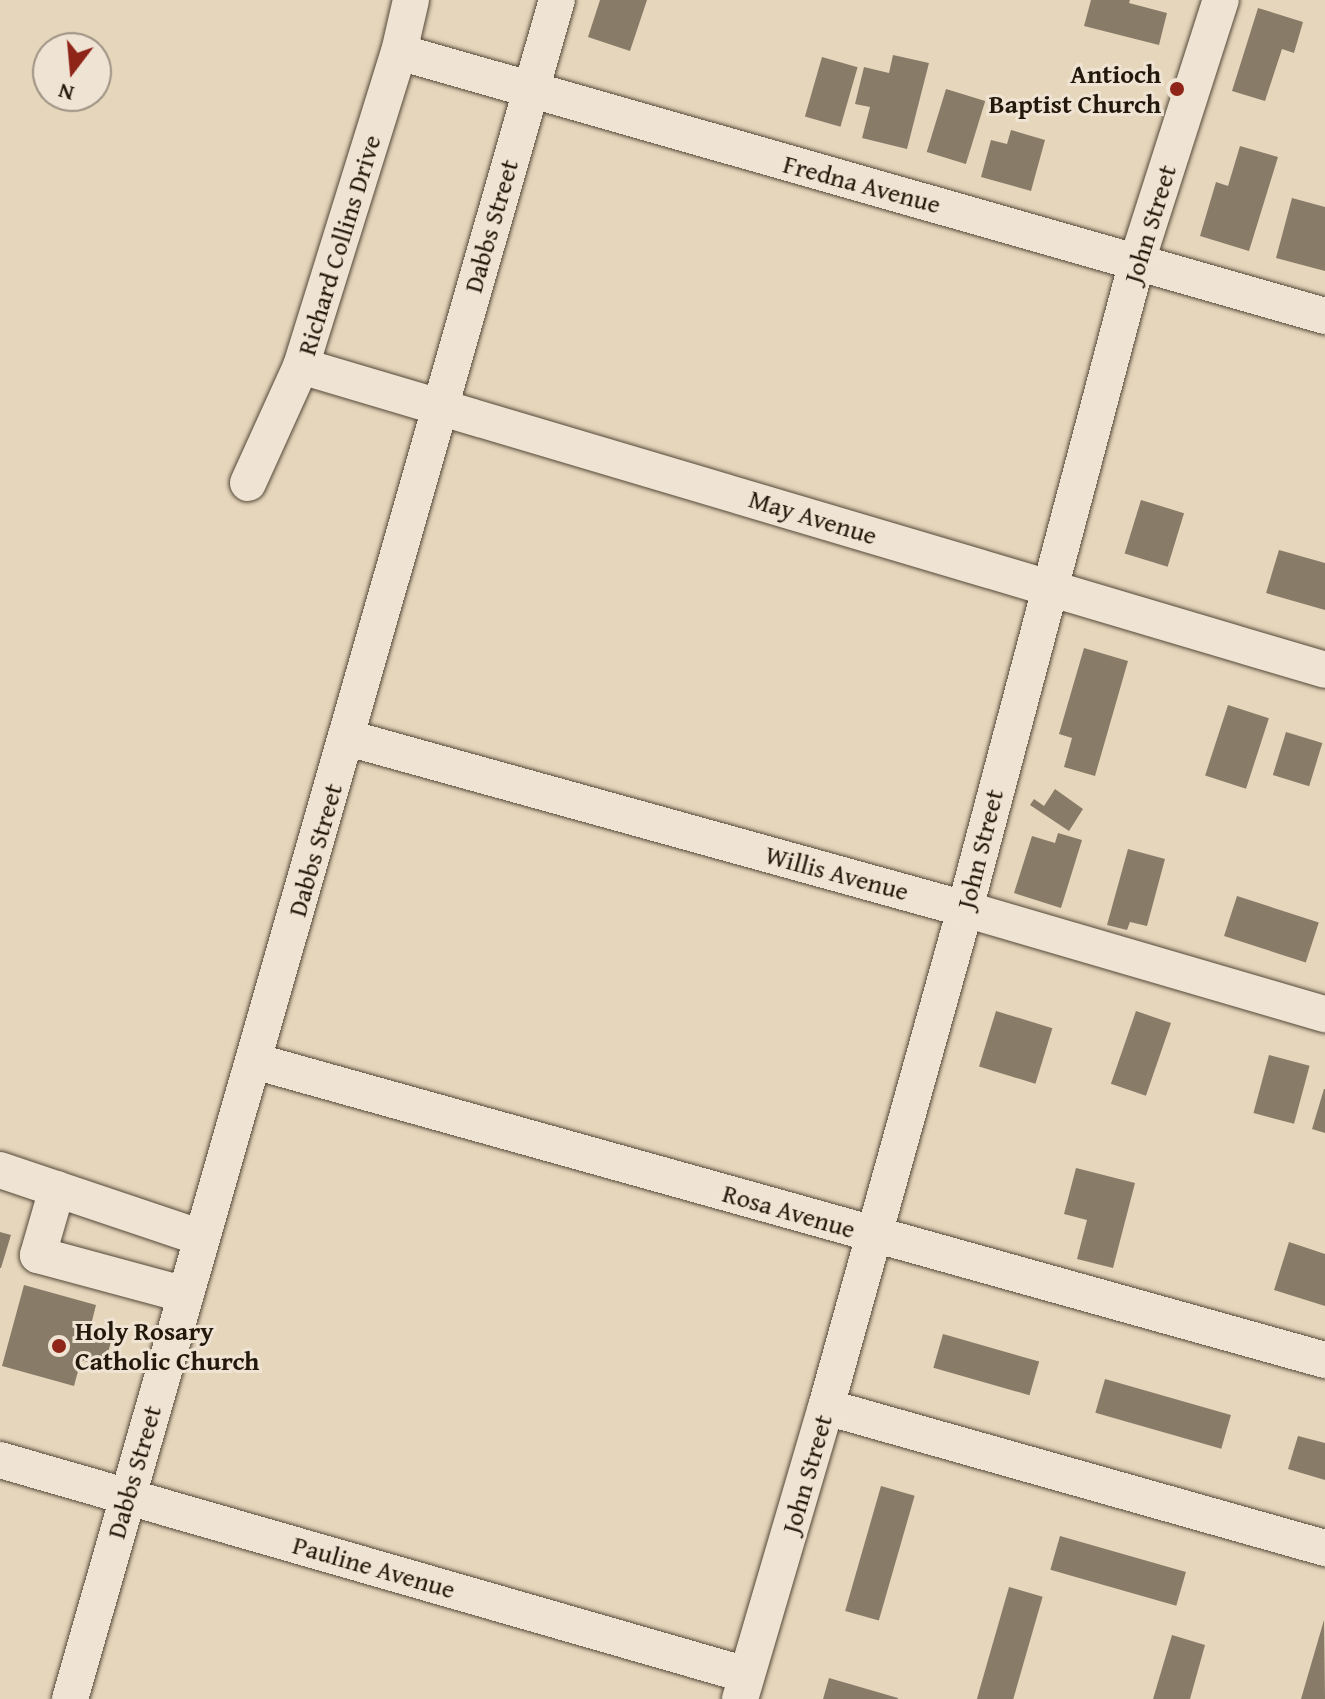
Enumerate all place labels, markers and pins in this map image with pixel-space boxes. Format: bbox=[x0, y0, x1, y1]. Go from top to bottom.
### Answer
place label: Antioch Baptist Church bbox=[989, 58, 1161, 120]
marker: Antioch Baptist Church bbox=[1168, 80, 1186, 98]
place label: Holy Rosary Catholic Church bbox=[75, 1315, 259, 1376]
marker: Holy Rosary Catholic Church bbox=[50, 1337, 68, 1355]

